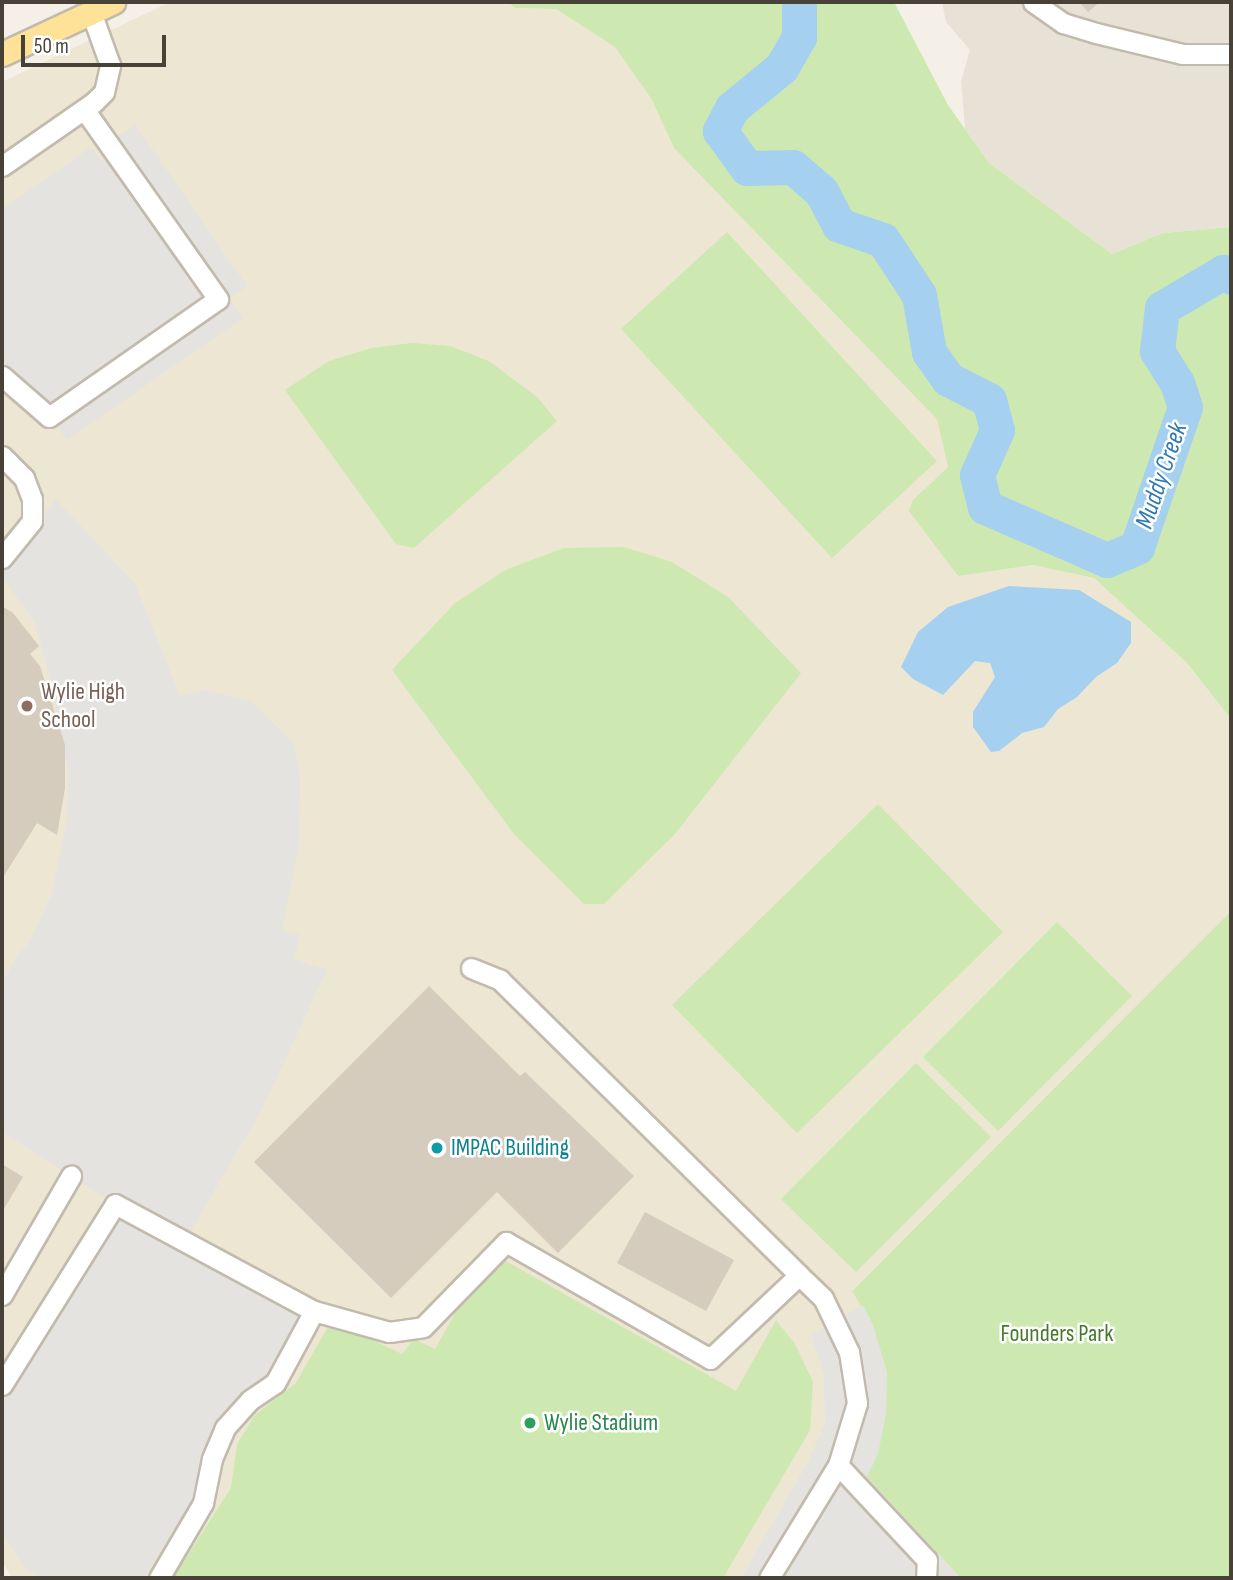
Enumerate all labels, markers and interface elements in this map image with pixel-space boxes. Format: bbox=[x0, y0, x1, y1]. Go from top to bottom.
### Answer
scale bar bbox=[24, 21, 170, 65]
text: 50 m bbox=[34, 34, 69, 59]
water label: Muddy Creek bbox=[1129, 419, 1195, 533]
place label: Wylie High School bbox=[41, 678, 125, 734]
marker: Wylie High School bbox=[19, 698, 35, 714]
place label: IMPAC Building bbox=[451, 1134, 569, 1162]
marker: IMPAC Building bbox=[429, 1140, 445, 1156]
park label: Founders Park bbox=[1001, 1320, 1113, 1348]
place label: Wylie Stadium bbox=[544, 1409, 658, 1437]
marker: Wylie Stadium bbox=[522, 1415, 538, 1431]

